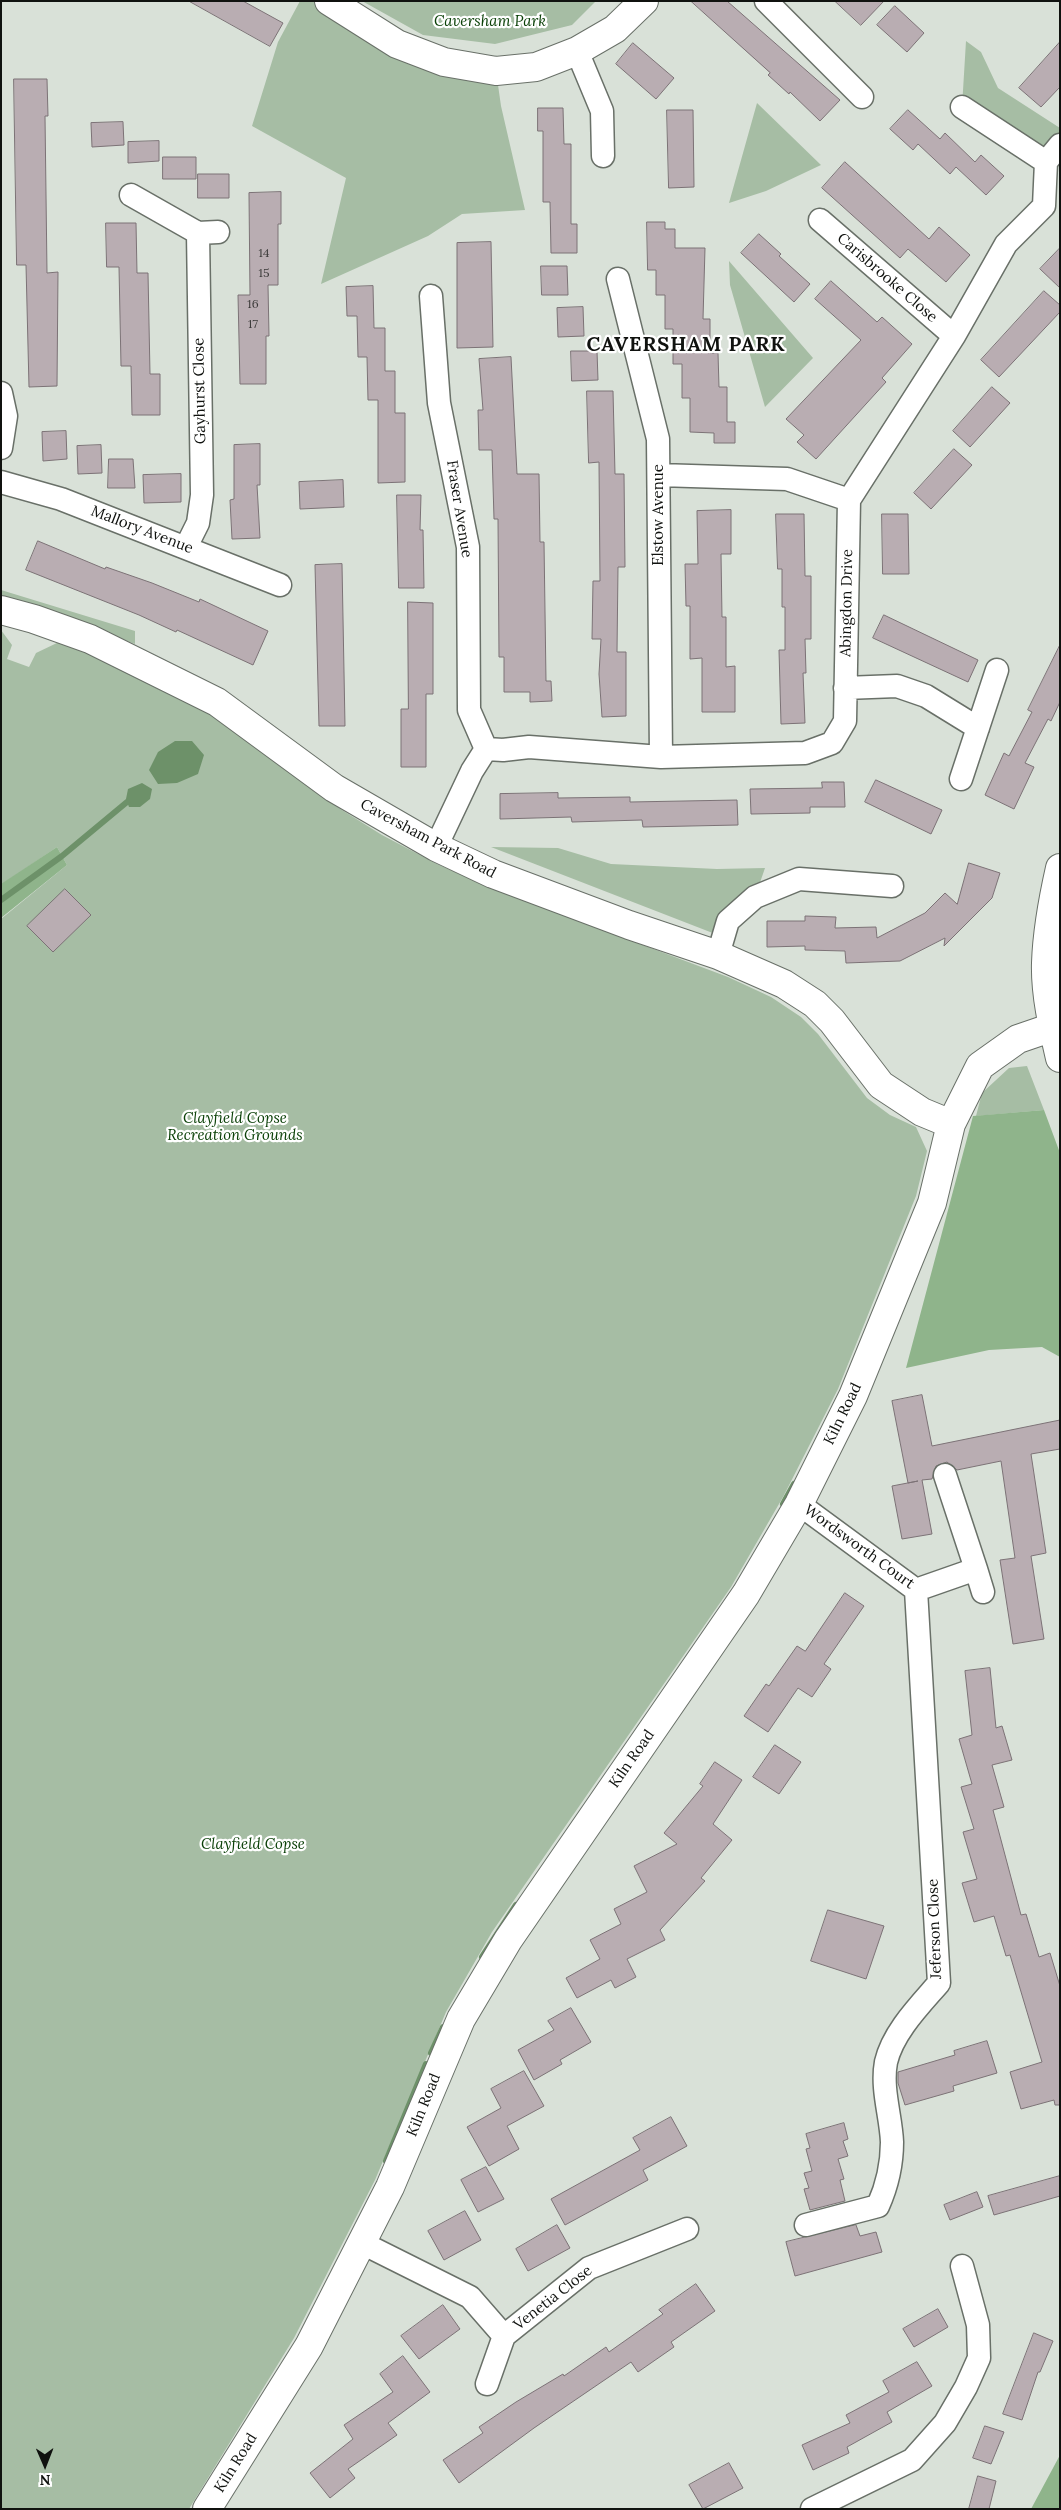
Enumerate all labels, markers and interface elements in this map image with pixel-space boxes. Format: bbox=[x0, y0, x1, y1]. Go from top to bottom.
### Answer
park label: Caversham Park bbox=[434, 13, 546, 31]
street label: Carisbrooke Close bbox=[833, 230, 941, 326]
house number: 14 bbox=[259, 247, 269, 261]
house number: 15 bbox=[259, 267, 269, 281]
house number: 16 bbox=[247, 298, 259, 312]
house number: 17 bbox=[248, 318, 258, 332]
district label: CAVERSHAM PARK bbox=[585, 333, 787, 357]
street label: Gayhurst Close bbox=[190, 338, 210, 444]
street label: Fraser Avenue bbox=[442, 459, 476, 559]
street label: Elstow Avenue bbox=[650, 464, 668, 566]
street label: Mallory Avenue bbox=[88, 502, 196, 558]
street label: Abingdon Drive bbox=[837, 549, 857, 657]
street label: Caversham Park Road bbox=[357, 796, 499, 882]
park label: Clayfield Copse Recreation Grounds bbox=[167, 1110, 303, 1145]
street label: Kiln Road bbox=[820, 1380, 866, 1448]
street label: Wordsworth Court bbox=[800, 1501, 918, 1593]
street label: Kiln Road bbox=[606, 1727, 658, 1791]
park label: Clayfield Copse bbox=[201, 1836, 305, 1854]
street label: Jeferson Close bbox=[924, 1879, 946, 1979]
street label: Kiln Road bbox=[403, 2071, 445, 2139]
street label: Venetia Close bbox=[510, 2262, 596, 2334]
street label: Kiln Road bbox=[211, 2430, 261, 2496]
north arrow bbox=[20, 2440, 70, 2490]
text: N bbox=[40, 2471, 51, 2489]

